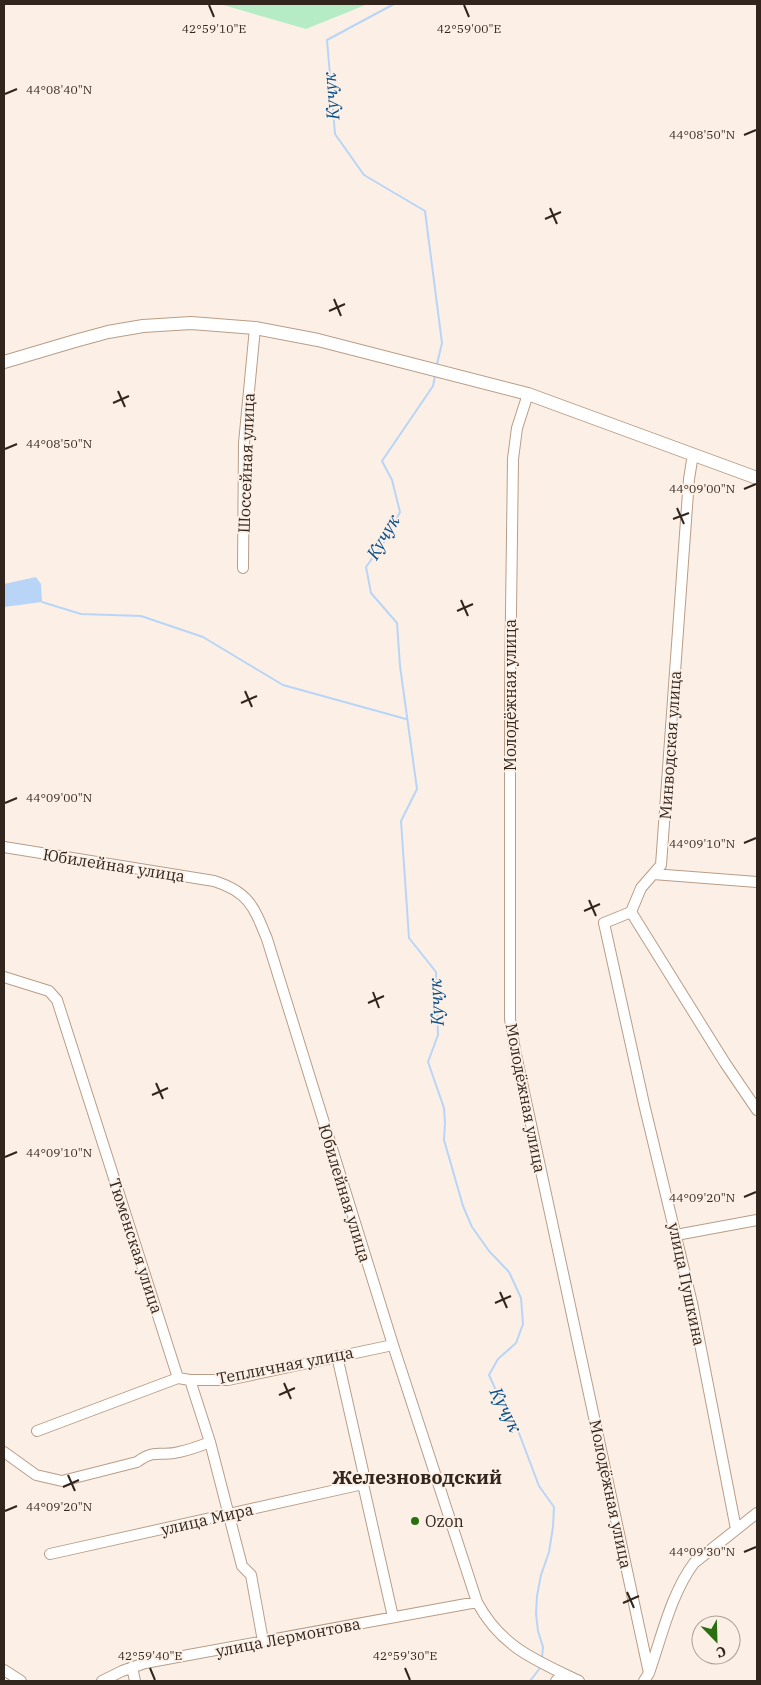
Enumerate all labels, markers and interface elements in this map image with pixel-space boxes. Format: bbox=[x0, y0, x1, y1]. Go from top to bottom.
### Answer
text: 42°59'10"E bbox=[182, 21, 246, 36]
text: 42°59'00"E bbox=[437, 21, 501, 36]
water label: Кучук bbox=[317, 71, 345, 122]
text: 44°08'40"N bbox=[26, 82, 92, 97]
text: 44°08'50"N bbox=[669, 127, 735, 142]
street label: Шоссейная улица bbox=[234, 392, 258, 533]
text: 44°08'50"N bbox=[26, 436, 92, 451]
text: 44°09'00"N bbox=[669, 481, 735, 496]
water label: Кучук bbox=[361, 510, 405, 564]
street label: Молодёжная улица bbox=[500, 619, 520, 771]
street label: Минводская улица bbox=[655, 670, 685, 820]
text: 44°09'00"N bbox=[26, 790, 92, 805]
text: 44°09'10"N bbox=[669, 836, 735, 851]
street label: Юбилейная улица bbox=[42, 844, 187, 886]
water label: Кучук bbox=[423, 977, 449, 1028]
street label: Молодёжная улица bbox=[502, 1022, 550, 1175]
street label: Юбилейная улица bbox=[314, 1121, 376, 1265]
text: 44°09'10"N bbox=[26, 1145, 92, 1160]
street label: Тюменская улица bbox=[105, 1176, 167, 1316]
text: 44°09'20"N bbox=[669, 1190, 735, 1205]
street label: улица Пушкина bbox=[664, 1221, 710, 1348]
street label: Тепличная улица bbox=[215, 1342, 355, 1388]
water label: Кучук bbox=[484, 1383, 527, 1437]
street label: Молодёжная улица bbox=[585, 1418, 637, 1571]
district label: Железноводский bbox=[332, 1465, 502, 1489]
text: 44°09'20"N bbox=[26, 1499, 92, 1514]
street label: улица Мира bbox=[159, 1499, 255, 1539]
place label: Ozon bbox=[425, 1511, 464, 1531]
marker: Ozon bbox=[409, 1515, 421, 1527]
text: 44°09'30"N bbox=[669, 1544, 735, 1559]
street label: улица Лермонтова bbox=[214, 1613, 362, 1661]
north arrow bbox=[691, 1615, 741, 1665]
text: С bbox=[713, 1642, 729, 1662]
text: 42°59'40"E bbox=[118, 1648, 182, 1663]
text: 42°59'30"E bbox=[373, 1648, 437, 1663]

